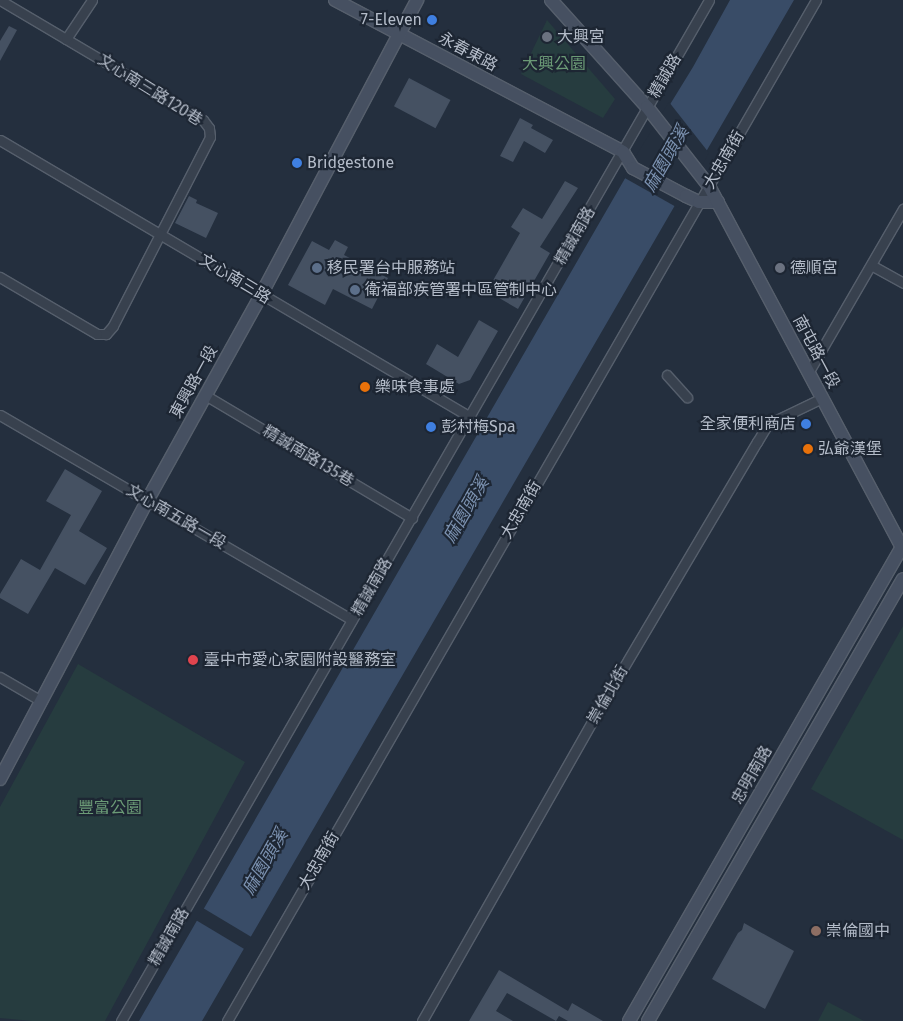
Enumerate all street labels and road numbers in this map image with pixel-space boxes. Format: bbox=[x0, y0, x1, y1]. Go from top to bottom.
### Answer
street label: 永春東路 bbox=[435, 29, 501, 75]
street label: 文心南三路120巷 bbox=[94, 50, 206, 130]
street label: 精誠路 bbox=[645, 50, 685, 102]
street label: 大忠南街 bbox=[700, 127, 748, 193]
street label: 精誠南路 bbox=[551, 203, 599, 269]
street label: 文心南三路 bbox=[196, 250, 274, 308]
street label: 南屯路一段 bbox=[789, 312, 843, 392]
street label: 東興路一段 bbox=[166, 342, 222, 422]
street label: 精誠南路135巷 bbox=[259, 421, 357, 491]
street label: 大忠南街 bbox=[497, 477, 545, 543]
street label: 文心南五路一段 bbox=[123, 481, 229, 553]
street label: 精誠南路 bbox=[348, 554, 396, 620]
street label: 崇倫北街 bbox=[584, 662, 632, 728]
street label: 忠明南路 bbox=[728, 742, 776, 808]
street label: 大忠南街 bbox=[295, 828, 343, 894]
street label: 精誠南路 bbox=[145, 904, 193, 970]

